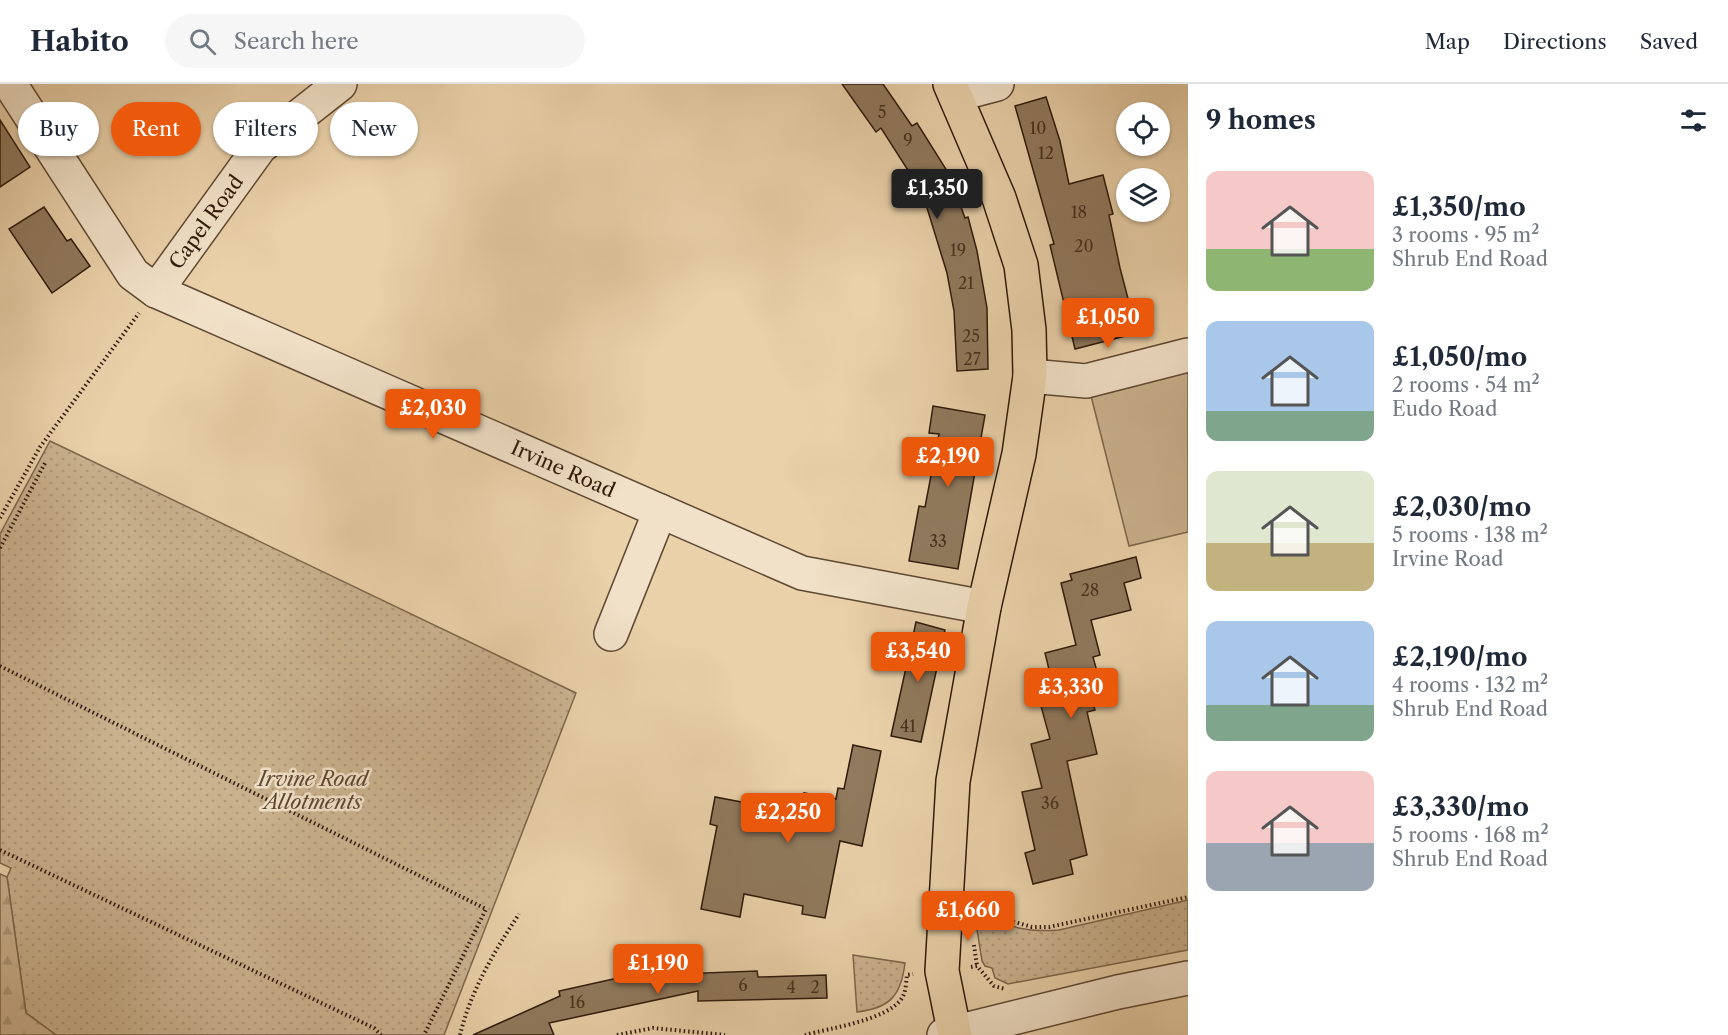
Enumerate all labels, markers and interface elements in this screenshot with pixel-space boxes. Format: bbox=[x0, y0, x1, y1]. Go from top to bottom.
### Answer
search box bbox=[165, 14, 585, 68]
text: Habito bbox=[30, 24, 129, 58]
icon: search bbox=[186, 25, 219, 58]
text: Search here bbox=[234, 28, 358, 55]
text: Map bbox=[1425, 29, 1470, 54]
text: Directions bbox=[1503, 29, 1607, 54]
text: Saved bbox=[1640, 29, 1698, 54]
chip: Buy bbox=[18, 102, 99, 156]
chip: Rent bbox=[111, 102, 201, 156]
chip: Filters bbox=[213, 102, 318, 156]
chip: New bbox=[330, 102, 418, 156]
house number: 5 bbox=[878, 102, 886, 122]
map controls bbox=[1116, 102, 1170, 222]
button: locate bbox=[1116, 102, 1170, 156]
text: 9 homes bbox=[1206, 104, 1316, 136]
icon: filters bbox=[1677, 104, 1710, 137]
house number: 10 bbox=[1030, 118, 1046, 138]
house number: 9 bbox=[903, 130, 913, 150]
house number: 12 bbox=[1038, 143, 1054, 163]
button: layers bbox=[1116, 168, 1170, 222]
pin: £1,350 bbox=[888, 169, 986, 220]
street label: Capel Road bbox=[164, 170, 248, 274]
text: £1,350 bbox=[905, 176, 969, 200]
text: £1,350/mo bbox=[1392, 191, 1526, 223]
icon: home bbox=[1254, 195, 1326, 267]
house number: 18 bbox=[1071, 202, 1087, 222]
text: 3 rooms · 95 m² bbox=[1392, 223, 1539, 247]
house number: 20 bbox=[1074, 236, 1094, 256]
house number: 19 bbox=[950, 240, 966, 260]
text: Shrub End Road bbox=[1392, 247, 1548, 271]
house number: 21 bbox=[958, 273, 974, 293]
pin: £1,050 bbox=[1059, 298, 1157, 349]
text: £1,050 bbox=[1076, 305, 1140, 329]
house number: 25 bbox=[962, 326, 980, 346]
text: £1,050/mo bbox=[1392, 341, 1527, 373]
icon: home bbox=[1254, 345, 1326, 417]
house number: 27 bbox=[963, 349, 981, 369]
text: 2 rooms · 54 m² bbox=[1392, 373, 1540, 397]
pin: £2,030 bbox=[384, 389, 482, 440]
text: £2,030 bbox=[399, 396, 467, 420]
text: Eudo Road bbox=[1392, 397, 1497, 421]
street label: Irvine Road bbox=[507, 435, 619, 503]
pin: £2,190 bbox=[899, 437, 997, 488]
text: £2,190 bbox=[916, 444, 980, 468]
text: £2,030/mo bbox=[1392, 491, 1531, 523]
icon: home bbox=[1254, 495, 1326, 567]
text: 5 rooms · 138 m² bbox=[1392, 523, 1548, 547]
house number: 33 bbox=[929, 531, 947, 551]
text: Irvine Road bbox=[1392, 547, 1503, 571]
house number: 28 bbox=[1081, 580, 1099, 600]
pin: £3,540 bbox=[869, 632, 967, 683]
text: £3,540 bbox=[885, 639, 951, 663]
text: £2,190/mo bbox=[1392, 641, 1528, 673]
icon: home bbox=[1254, 645, 1326, 717]
pin: £3,330 bbox=[1022, 668, 1120, 719]
text: 4 rooms · 132 m² bbox=[1392, 673, 1548, 697]
text: £3,330 bbox=[1038, 675, 1104, 699]
text: Shrub End Road bbox=[1392, 697, 1548, 721]
house number: 41 bbox=[900, 716, 916, 736]
park label: Irvine Road Allotments bbox=[256, 767, 370, 814]
text: £3,330/mo bbox=[1392, 791, 1529, 823]
pin: £2,250 bbox=[739, 793, 837, 844]
house number: 36 bbox=[1041, 793, 1059, 813]
icon: home bbox=[1254, 795, 1326, 867]
text: £2,250 bbox=[755, 800, 821, 824]
text: 5 rooms · 168 m² bbox=[1392, 823, 1549, 847]
text: Shrub End Road bbox=[1392, 847, 1548, 871]
pin: £1,660 bbox=[919, 891, 1017, 942]
text: £1,660 bbox=[936, 898, 1000, 922]
pin: £1,190 bbox=[609, 944, 707, 995]
text: £1,190 bbox=[627, 951, 689, 975]
house number: 6 bbox=[738, 975, 748, 995]
house number: 4 bbox=[786, 977, 796, 997]
house number: 2 bbox=[810, 977, 820, 997]
house number: 16 bbox=[569, 992, 585, 1012]

